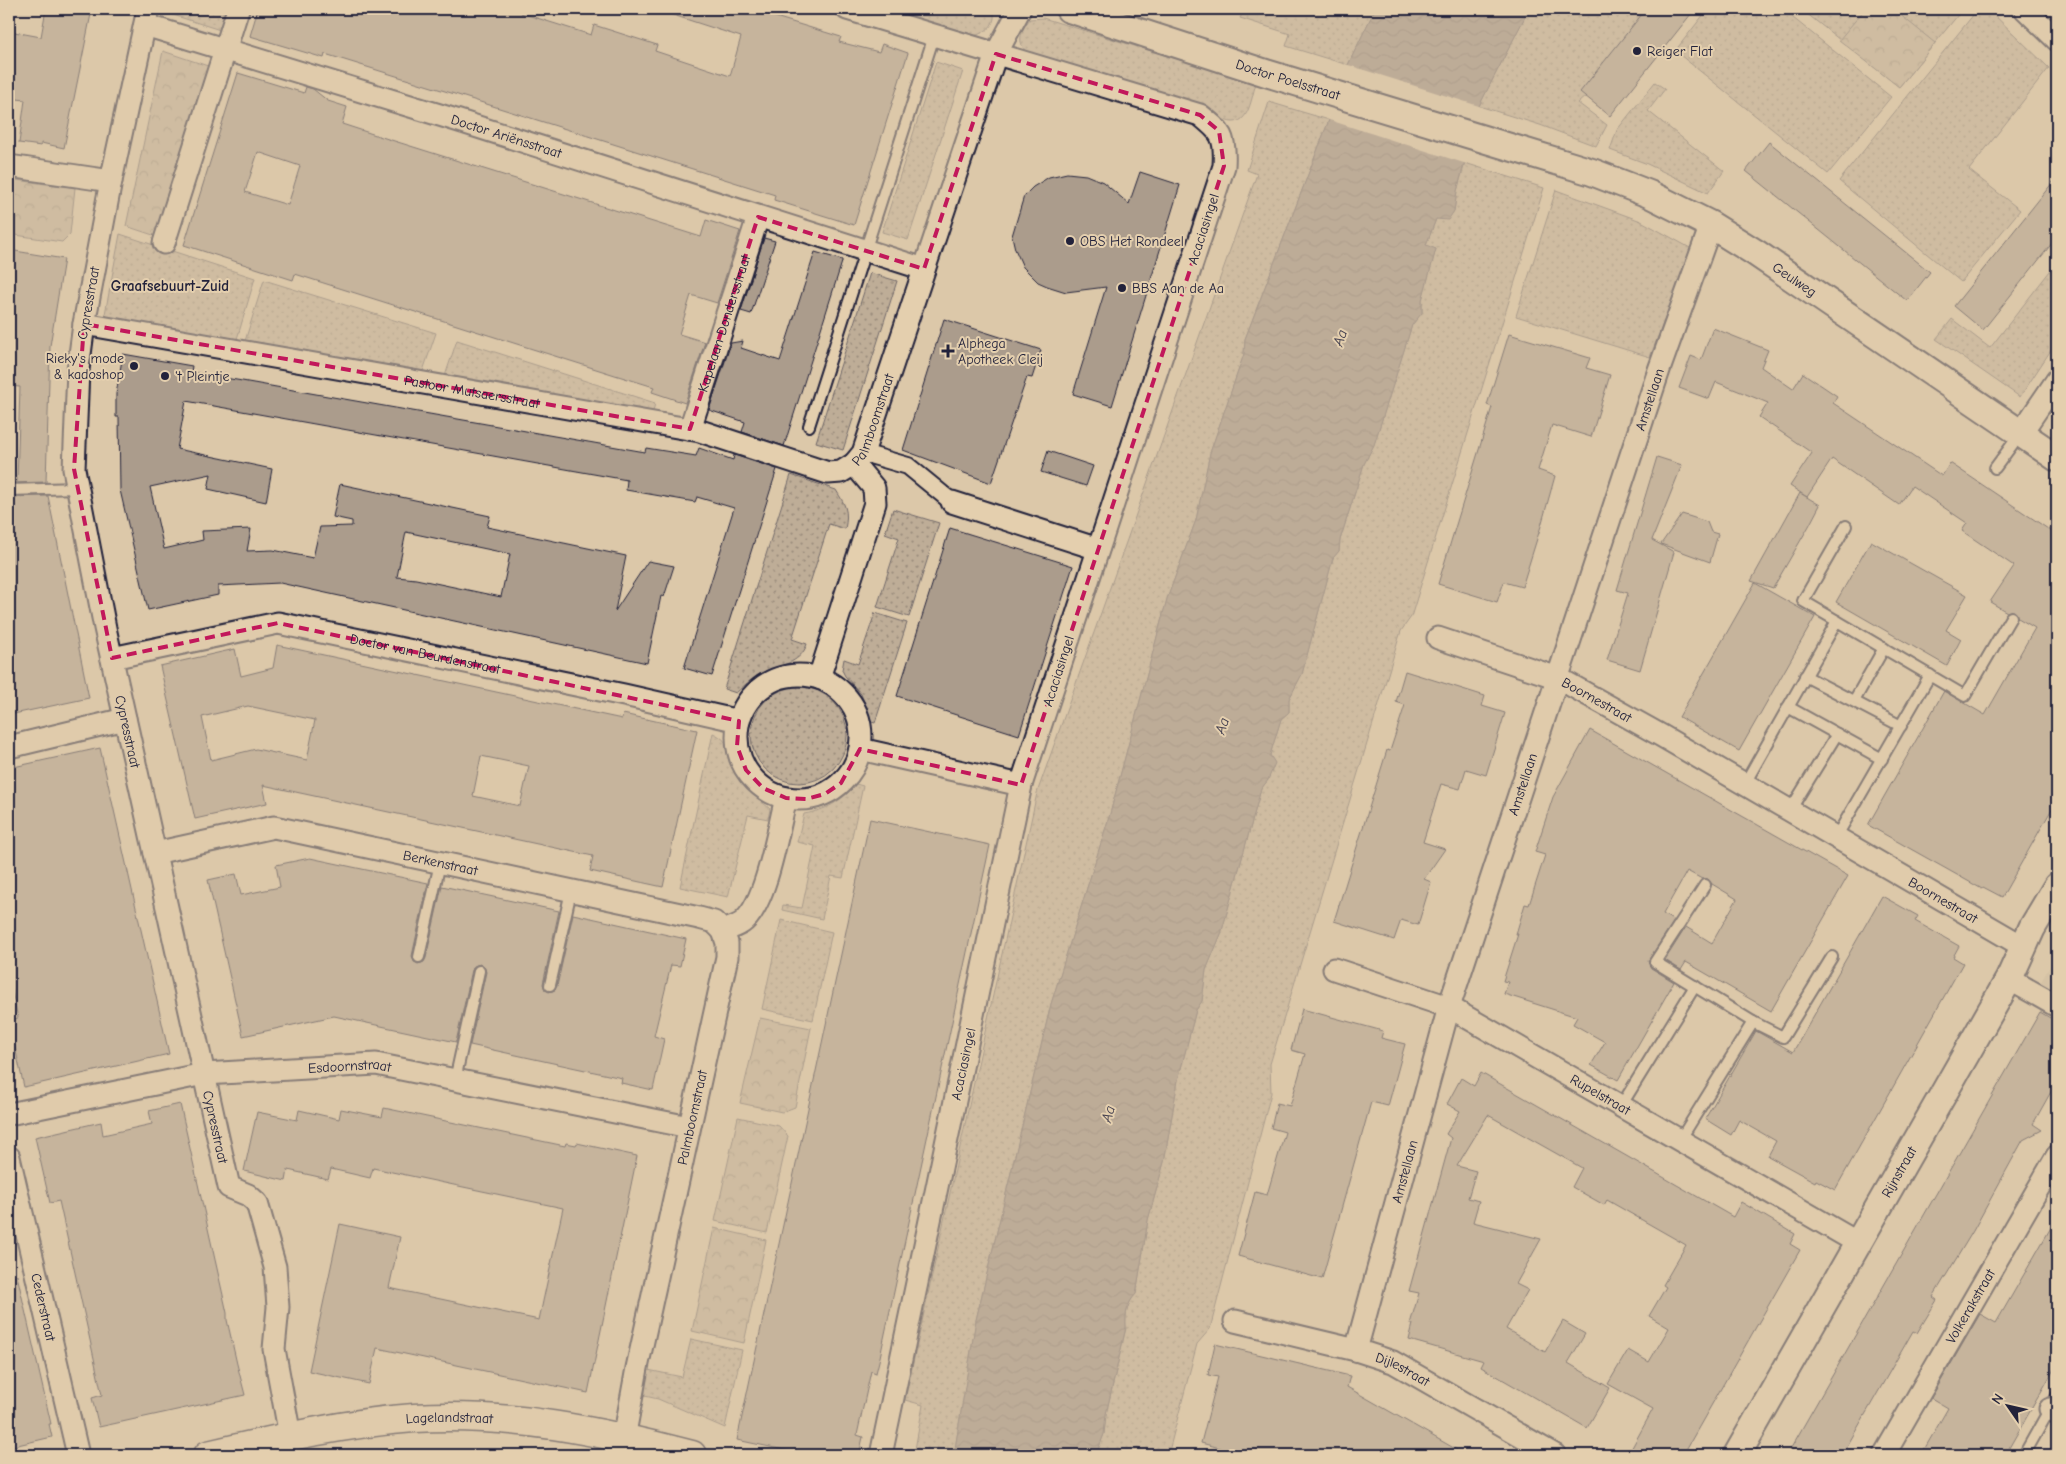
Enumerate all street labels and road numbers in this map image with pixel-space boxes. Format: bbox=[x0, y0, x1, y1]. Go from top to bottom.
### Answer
street label: Doctor Poelsstraat bbox=[1233, 56, 1343, 104]
street label: Doctor Ariënsstraat bbox=[449, 111, 565, 162]
street label: Acaciasingel bbox=[1184, 192, 1223, 267]
street label: Kapelaan Dondersstraat bbox=[694, 252, 755, 394]
street label: Geulweg bbox=[1769, 259, 1820, 301]
street label: Cypresstraat bbox=[74, 264, 103, 341]
street label: Amstellaan bbox=[1632, 366, 1668, 433]
street label: Palmboomstraat bbox=[848, 371, 898, 469]
street label: Pastoor Mutsaersstraat bbox=[403, 372, 542, 412]
street label: Doctor van Beurdenstraat bbox=[348, 630, 503, 678]
street label: Acaciasingel bbox=[1039, 634, 1078, 709]
street label: Boornestraat bbox=[1559, 674, 1635, 727]
street label: Cypresstraat bbox=[111, 694, 144, 771]
street label: Amstellaan bbox=[1505, 751, 1541, 818]
street label: Berkenstraat bbox=[401, 847, 480, 880]
street label: Boornestraat bbox=[1905, 873, 1981, 928]
street label: Acaciasingel bbox=[948, 1026, 979, 1102]
street label: Esdoornstraat bbox=[308, 1056, 394, 1077]
street label: Palmboomstraat bbox=[674, 1068, 711, 1167]
street label: Rupelstraat bbox=[1567, 1071, 1634, 1119]
street label: Cypresstraat bbox=[199, 1089, 232, 1166]
street label: Amstellaan bbox=[1388, 1138, 1422, 1205]
street label: Rijnstraat bbox=[1878, 1143, 1921, 1201]
street label: Volkerakstraat bbox=[1942, 1265, 1999, 1347]
street label: Cederstraat bbox=[27, 1271, 60, 1344]
street label: Dijlestraat bbox=[1373, 1349, 1434, 1391]
street label: Lagelandstraat bbox=[405, 1409, 495, 1428]

